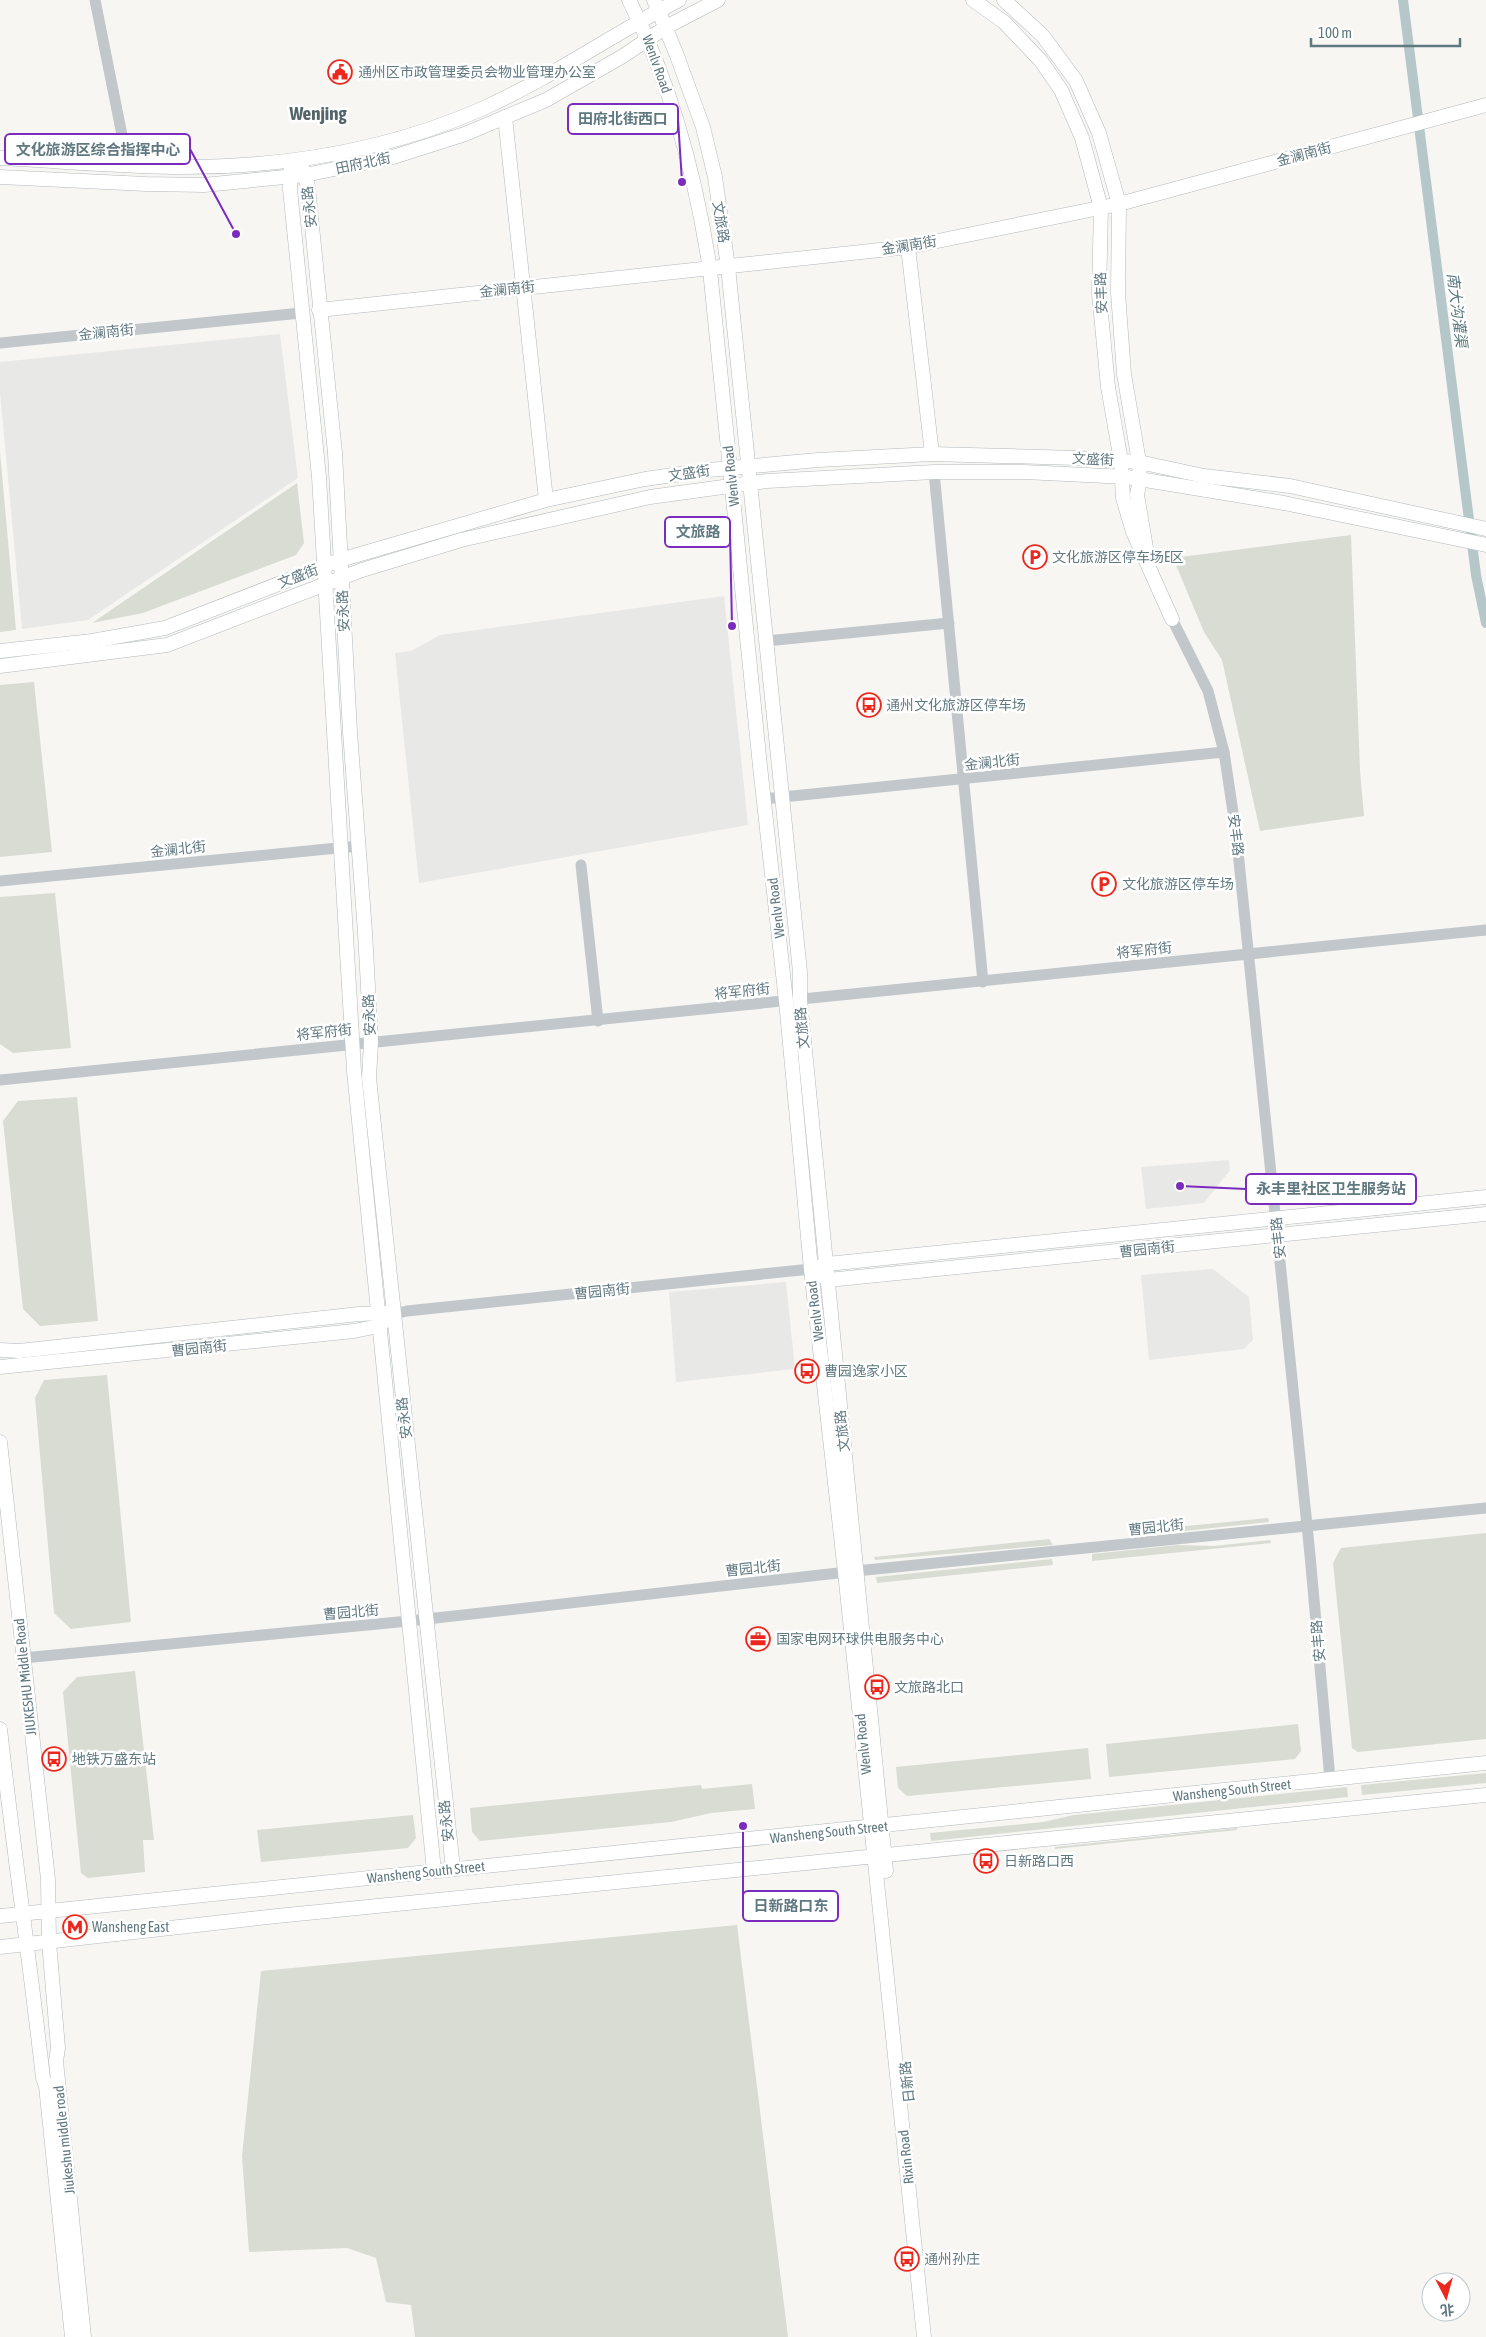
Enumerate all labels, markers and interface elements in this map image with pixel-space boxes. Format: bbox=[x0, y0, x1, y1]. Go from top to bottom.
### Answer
scale bar bbox=[1311, 15, 1460, 47]
text: 100 m bbox=[1318, 24, 1352, 41]
street label: Wenlv Road bbox=[639, 33, 675, 95]
public building icon: 通州区市政管理委员会物业管理办公室 bbox=[327, 59, 353, 85]
place label: 通州区市政管理委员会物业管理办公室 bbox=[358, 64, 596, 80]
district label: Wenjing bbox=[288, 102, 347, 124]
callout: 田府北街西口 bbox=[568, 104, 678, 134]
text: 田府北街西口 bbox=[578, 110, 668, 127]
callout: 文化旅游区综合指挥中心 bbox=[5, 134, 190, 164]
street label: 金澜南街 bbox=[1275, 139, 1333, 169]
text: 文化旅游区综合指挥中心 bbox=[15, 141, 181, 158]
street label: 田府北街 bbox=[334, 149, 392, 177]
street label: 安永路 bbox=[299, 185, 319, 229]
street label: 文旅路 bbox=[710, 200, 732, 244]
street label: 金澜南街 bbox=[880, 233, 938, 257]
street label: 安丰路 bbox=[1092, 272, 1110, 314]
water label: 南大沟灌渠 bbox=[1444, 272, 1471, 350]
street label: 金澜南街 bbox=[478, 278, 536, 300]
street label: 金澜南街 bbox=[77, 321, 135, 343]
street label: Wenlv Road bbox=[720, 445, 742, 507]
street label: 文盛街 bbox=[1072, 450, 1114, 468]
street label: 文盛街 bbox=[667, 462, 711, 484]
callout: 文旅路 bbox=[665, 517, 730, 547]
text: 文旅路 bbox=[675, 523, 721, 540]
parking icon: 文化旅游区停车场E区 bbox=[1022, 544, 1048, 570]
place label: 文化旅游区停车场E区 bbox=[1052, 549, 1184, 565]
street label: 文盛街 bbox=[276, 561, 320, 591]
street label: 安永路 bbox=[334, 590, 352, 632]
bus stop icon: 通州文化旅游区停车场 bbox=[856, 692, 882, 718]
place label: 通州文化旅游区停车场 bbox=[886, 697, 1026, 713]
street label: 金澜北街 bbox=[963, 751, 1021, 773]
street label: 安丰路 bbox=[1226, 813, 1246, 857]
street label: 金澜北街 bbox=[149, 838, 207, 860]
parking icon: 文化旅游区停车场 bbox=[1091, 871, 1117, 897]
place label: 文化旅游区停车场 bbox=[1122, 876, 1234, 892]
street label: Wenlv Road bbox=[764, 877, 788, 939]
street label: 将军府街 bbox=[1115, 939, 1173, 961]
street label: 将军府街 bbox=[713, 980, 771, 1002]
street label: 安永路 bbox=[360, 994, 378, 1036]
street label: 文旅路 bbox=[792, 1006, 812, 1050]
street label: 将军府街 bbox=[295, 1021, 353, 1043]
callout: 永丰里社区卫生服务站 bbox=[1246, 1174, 1416, 1204]
text: 永丰里社区卫生服务站 bbox=[1256, 1180, 1406, 1197]
street label: 安丰路 bbox=[1268, 1216, 1288, 1260]
street label: 曹园南街 bbox=[1118, 1238, 1176, 1260]
street label: 曹园南街 bbox=[573, 1280, 631, 1302]
street label: Wenlv Road bbox=[803, 1280, 827, 1342]
street label: 曹园南街 bbox=[170, 1337, 228, 1359]
bus stop icon: 曹园逸家小区 bbox=[794, 1358, 820, 1384]
place label: 曹园逸家小区 bbox=[824, 1363, 908, 1379]
street label: 安永路 bbox=[394, 1396, 414, 1440]
street label: 文旅路 bbox=[832, 1409, 852, 1453]
street label: 曹园北街 bbox=[1127, 1516, 1185, 1538]
street label: 曹园北街 bbox=[724, 1557, 782, 1579]
street label: 曹园北街 bbox=[322, 1602, 380, 1622]
street label: JIUKESHU Middle Road bbox=[11, 1618, 39, 1736]
street label: 安丰路 bbox=[1308, 1619, 1328, 1663]
office icon: 国家电网环球供电服务中心 bbox=[745, 1626, 771, 1652]
place label: 国家电网环球供电服务中心 bbox=[776, 1631, 944, 1647]
bus stop icon: 文旅路北口 bbox=[864, 1674, 890, 1700]
place label: 文旅路北口 bbox=[894, 1679, 964, 1695]
street label: Wenlv Road bbox=[852, 1713, 874, 1775]
bus stop icon: 地铁万盛东站 bbox=[41, 1746, 67, 1772]
place label: 地铁万盛东站 bbox=[72, 1751, 156, 1767]
street label: Wansheng South Street bbox=[1172, 1776, 1292, 1804]
street label: 安永路 bbox=[436, 1799, 456, 1843]
street label: Wansheng South Street bbox=[769, 1818, 889, 1846]
bus stop icon: 日新路口西 bbox=[973, 1848, 999, 1874]
place label: 日新路口西 bbox=[1004, 1853, 1074, 1869]
street label: Wansheng South Street bbox=[366, 1858, 486, 1886]
callout: 日新路口东 bbox=[743, 1891, 838, 1921]
text: 日新路口东 bbox=[753, 1897, 829, 1914]
metro station icon: Wansheng East bbox=[62, 1914, 88, 1940]
place label: Wansheng East bbox=[92, 1919, 169, 1935]
street label: 日新路 bbox=[897, 2060, 917, 2104]
street label: Jiukeshu middle road bbox=[50, 2085, 78, 2195]
street label: Rixin Road bbox=[895, 2129, 917, 2185]
bus stop icon: 通州孙庄 bbox=[894, 2246, 920, 2272]
place label: 通州孙庄 bbox=[924, 2251, 980, 2267]
north arrow bbox=[1421, 2272, 1471, 2322]
text: 北 bbox=[1440, 2301, 1455, 2319]

